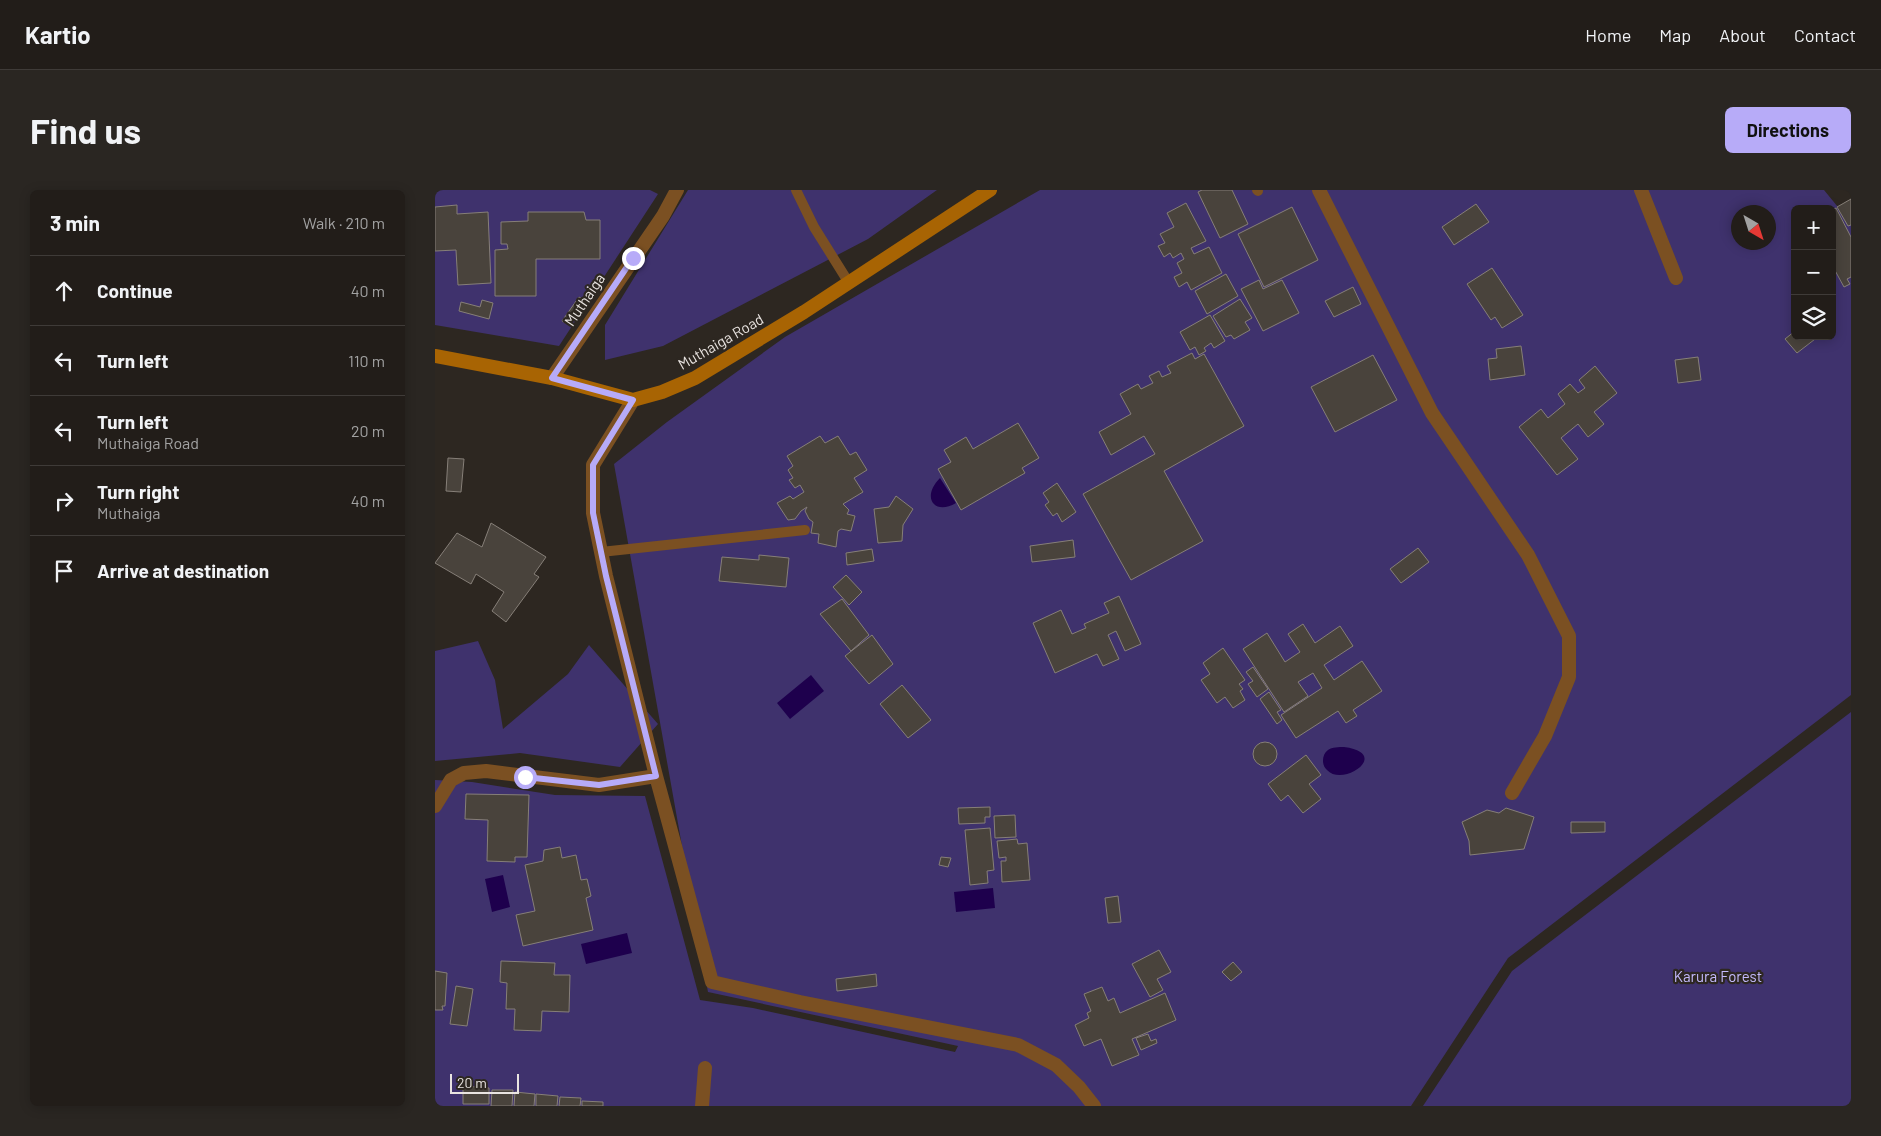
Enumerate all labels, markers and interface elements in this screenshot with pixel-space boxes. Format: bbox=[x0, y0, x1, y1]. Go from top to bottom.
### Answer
text: Kartio bbox=[25, 20, 91, 49]
text: Home bbox=[1585, 24, 1631, 46]
text: Map bbox=[1659, 24, 1691, 46]
text: About bbox=[1719, 24, 1766, 46]
text: Contact bbox=[1794, 24, 1856, 46]
button: Directions bbox=[1725, 107, 1851, 153]
text: Find us bbox=[30, 109, 141, 151]
north arrow bbox=[1731, 205, 1776, 250]
map controls bbox=[1791, 205, 1836, 340]
button: + bbox=[1791, 205, 1836, 250]
text: 3 min bbox=[50, 210, 100, 235]
text: Walk · 210 m bbox=[303, 213, 385, 232]
route end bbox=[622, 247, 645, 270]
button: − bbox=[1791, 250, 1836, 295]
street label: Muthaiga bbox=[560, 270, 608, 329]
icon: ahead bbox=[50, 277, 78, 305]
text: Continue bbox=[97, 279, 173, 302]
text: 40 m bbox=[351, 281, 385, 300]
button: layers bbox=[1791, 295, 1836, 340]
street label: Muthaiga Road bbox=[675, 309, 766, 373]
icon: left bbox=[50, 347, 78, 375]
text: Turn left bbox=[97, 349, 168, 372]
text: 110 m bbox=[348, 351, 385, 370]
text: Turn left bbox=[97, 410, 168, 433]
icon: left bbox=[50, 417, 78, 445]
text: 20 m bbox=[351, 421, 385, 440]
text: Muthaiga Road bbox=[97, 433, 199, 452]
text: Turn right bbox=[97, 480, 179, 503]
icon: right bbox=[50, 487, 78, 515]
text: 40 m bbox=[351, 491, 385, 510]
text: Muthaiga bbox=[97, 503, 160, 522]
icon: arrive bbox=[50, 557, 78, 585]
text: Arrive at destination bbox=[97, 559, 269, 582]
route start bbox=[514, 766, 537, 789]
park label: Karura Forest bbox=[1674, 967, 1762, 985]
scale bar bbox=[450, 1071, 519, 1094]
text: 20 m bbox=[457, 1074, 487, 1091]

